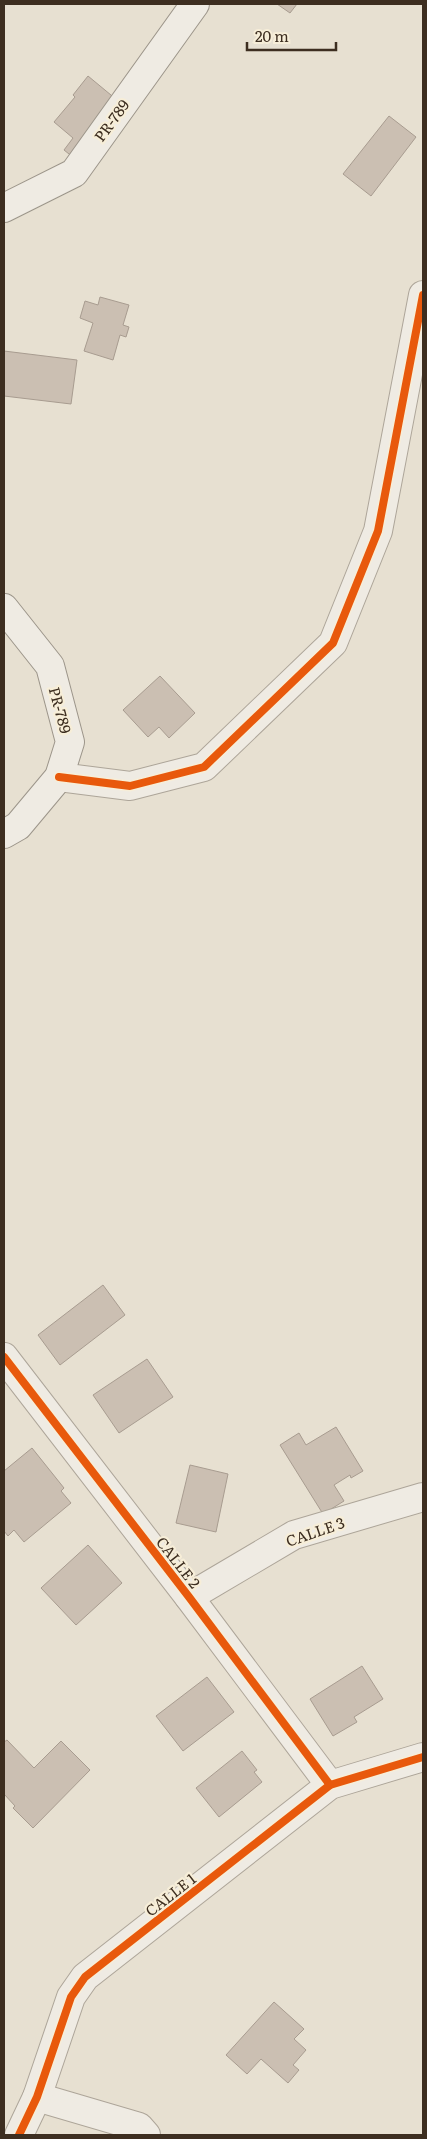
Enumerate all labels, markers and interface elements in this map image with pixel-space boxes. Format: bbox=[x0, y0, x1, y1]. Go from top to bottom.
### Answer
scale bar bbox=[247, 20, 336, 52]
text: 20 m bbox=[255, 24, 289, 47]
street label: PR-789 bbox=[88, 94, 134, 146]
street label: PR-789 bbox=[44, 684, 78, 736]
street label: CALLE 3 bbox=[282, 1510, 348, 1552]
street label: CALLE 2 bbox=[151, 1531, 207, 1593]
street label: CALLE 1 bbox=[140, 1867, 200, 1921]

